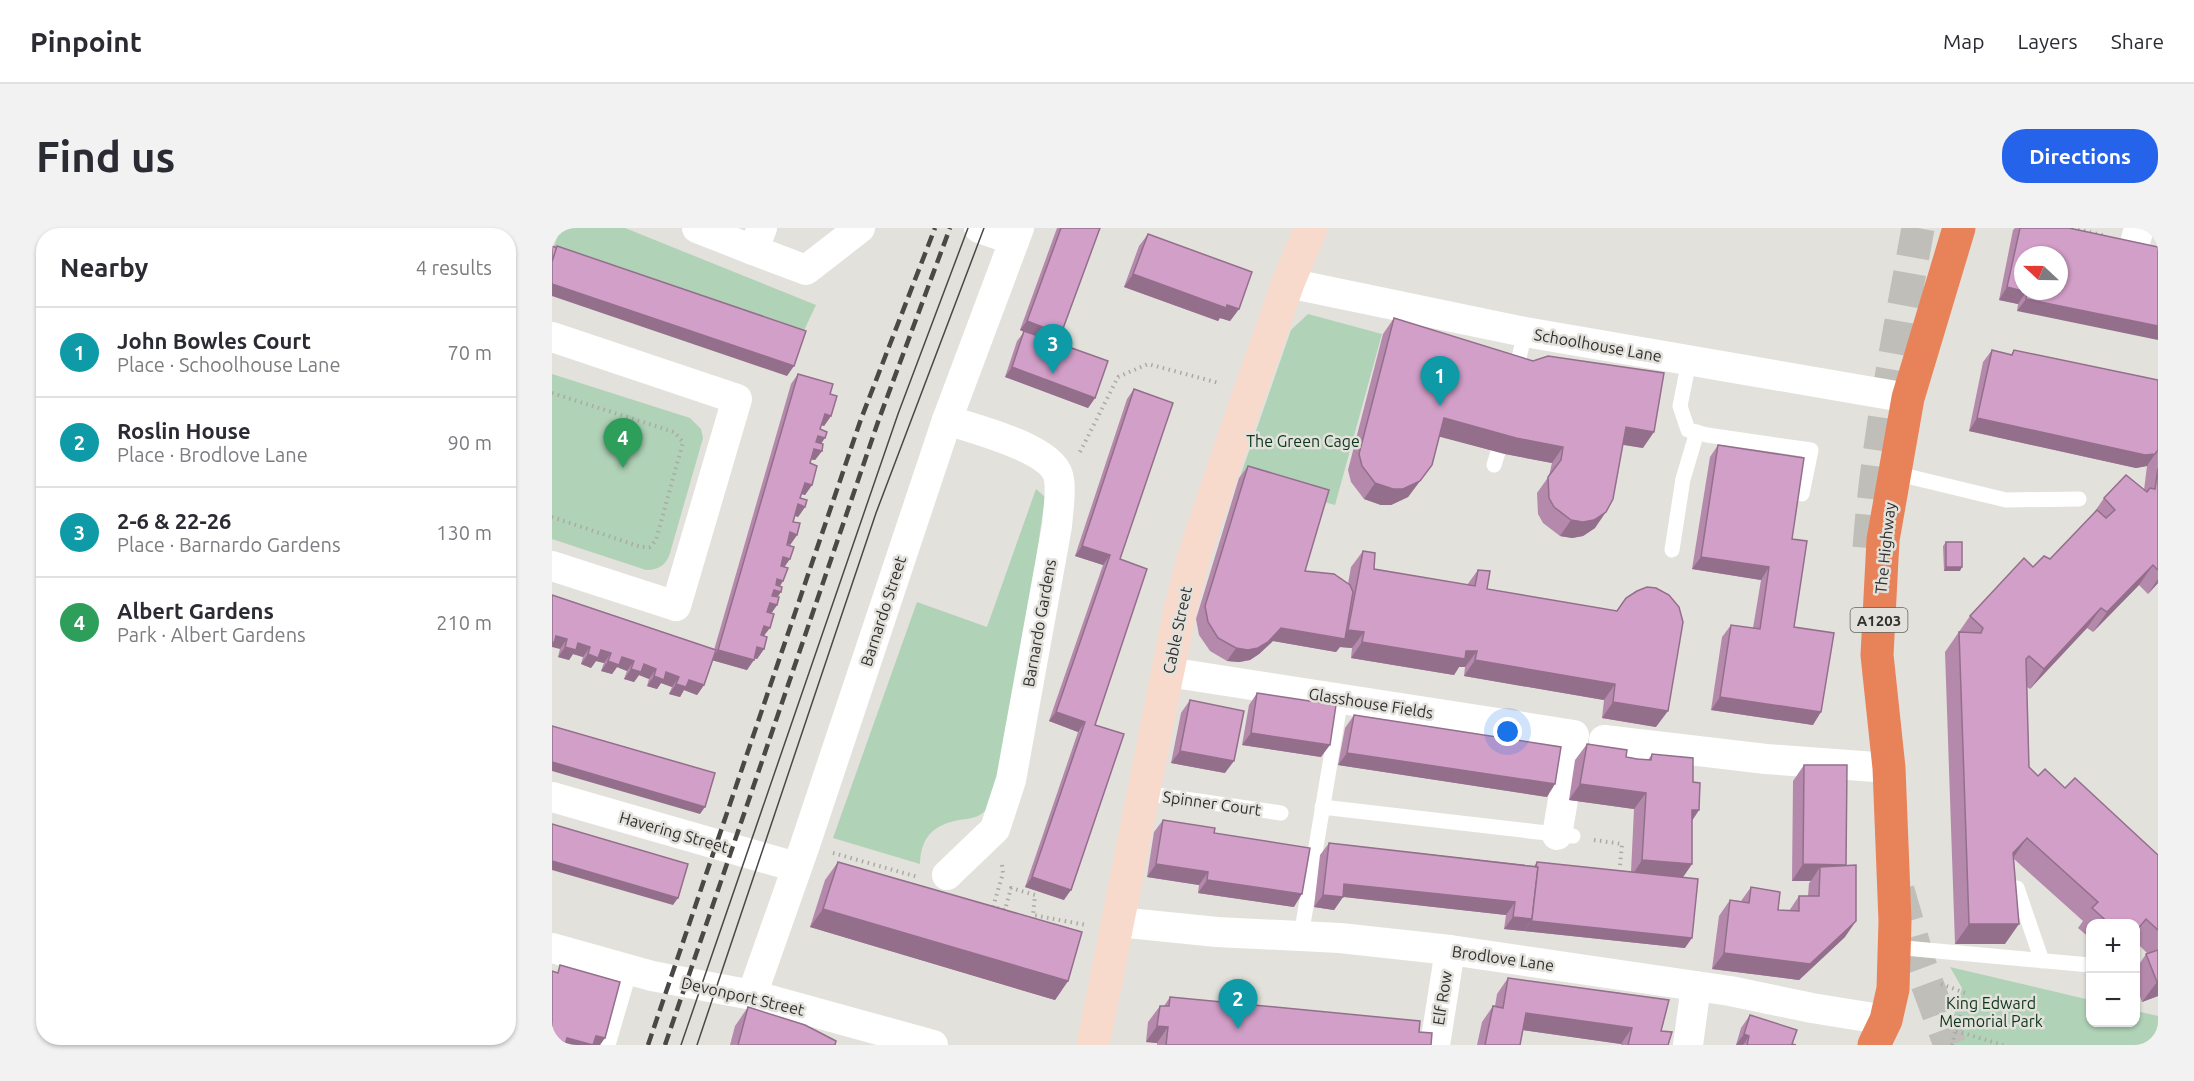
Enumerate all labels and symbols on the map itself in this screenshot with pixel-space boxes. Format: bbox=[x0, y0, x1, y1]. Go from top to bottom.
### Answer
north arrow bbox=[2014, 246, 2068, 300]
pin: 3 bbox=[1034, 324, 1072, 374]
street label: Schoolhouse Lane bbox=[1533, 325, 1663, 365]
pin: 1 bbox=[1420, 356, 1460, 406]
pin: 4 bbox=[604, 418, 642, 468]
park label: The Green Cage bbox=[1246, 432, 1360, 450]
street label: The Highway bbox=[1871, 501, 1899, 595]
street label: Barnardo Street bbox=[857, 553, 910, 668]
street label: Barnardo Gardens bbox=[1019, 558, 1059, 688]
street label: Cable Street bbox=[1159, 584, 1195, 675]
road number: A1203 bbox=[1850, 608, 1908, 632]
street label: Glasshouse Fields bbox=[1308, 684, 1435, 722]
your location bbox=[1493, 717, 1522, 746]
street label: Spinner Court bbox=[1162, 787, 1263, 819]
street label: Havering Street bbox=[617, 808, 731, 856]
street label: Brodlove Lane bbox=[1451, 942, 1555, 974]
street label: Elf Row bbox=[1429, 969, 1455, 1026]
street label: Devonport Street bbox=[680, 973, 807, 1019]
pin: 2 bbox=[1218, 980, 1258, 1029]
park label: King Edward Memorial Park bbox=[1939, 994, 2043, 1030]

